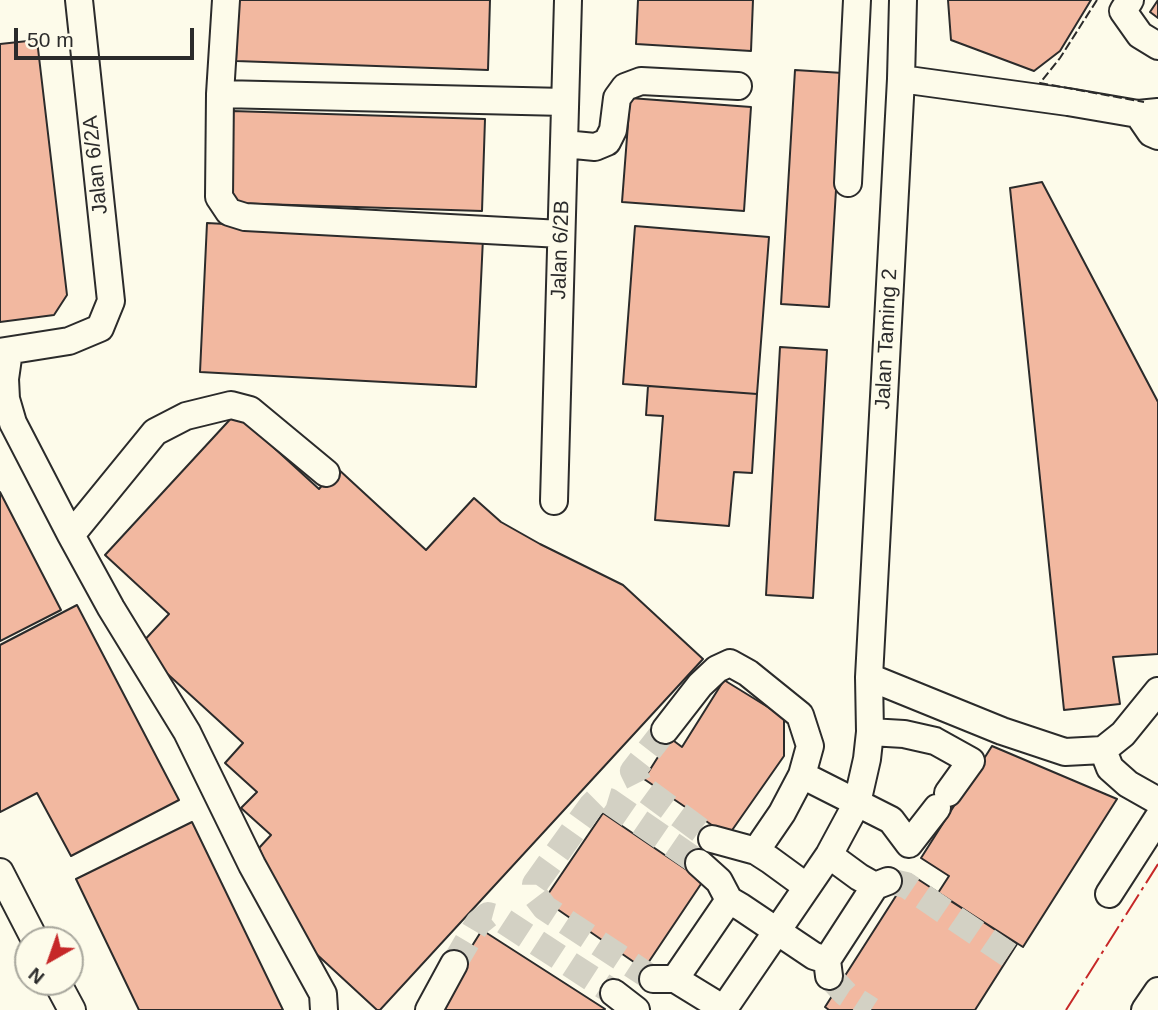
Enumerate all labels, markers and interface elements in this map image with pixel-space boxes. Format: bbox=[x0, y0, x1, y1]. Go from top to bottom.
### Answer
scale bar bbox=[18, 14, 198, 58]
text: 50 m bbox=[27, 28, 74, 51]
street label: Jalan 6/2A bbox=[78, 114, 114, 216]
street label: Jalan 6/2B bbox=[547, 200, 575, 300]
street label: Jalan Taming 2 bbox=[871, 268, 903, 410]
north arrow bbox=[14, 926, 84, 996]
text: N bbox=[24, 963, 48, 988]

